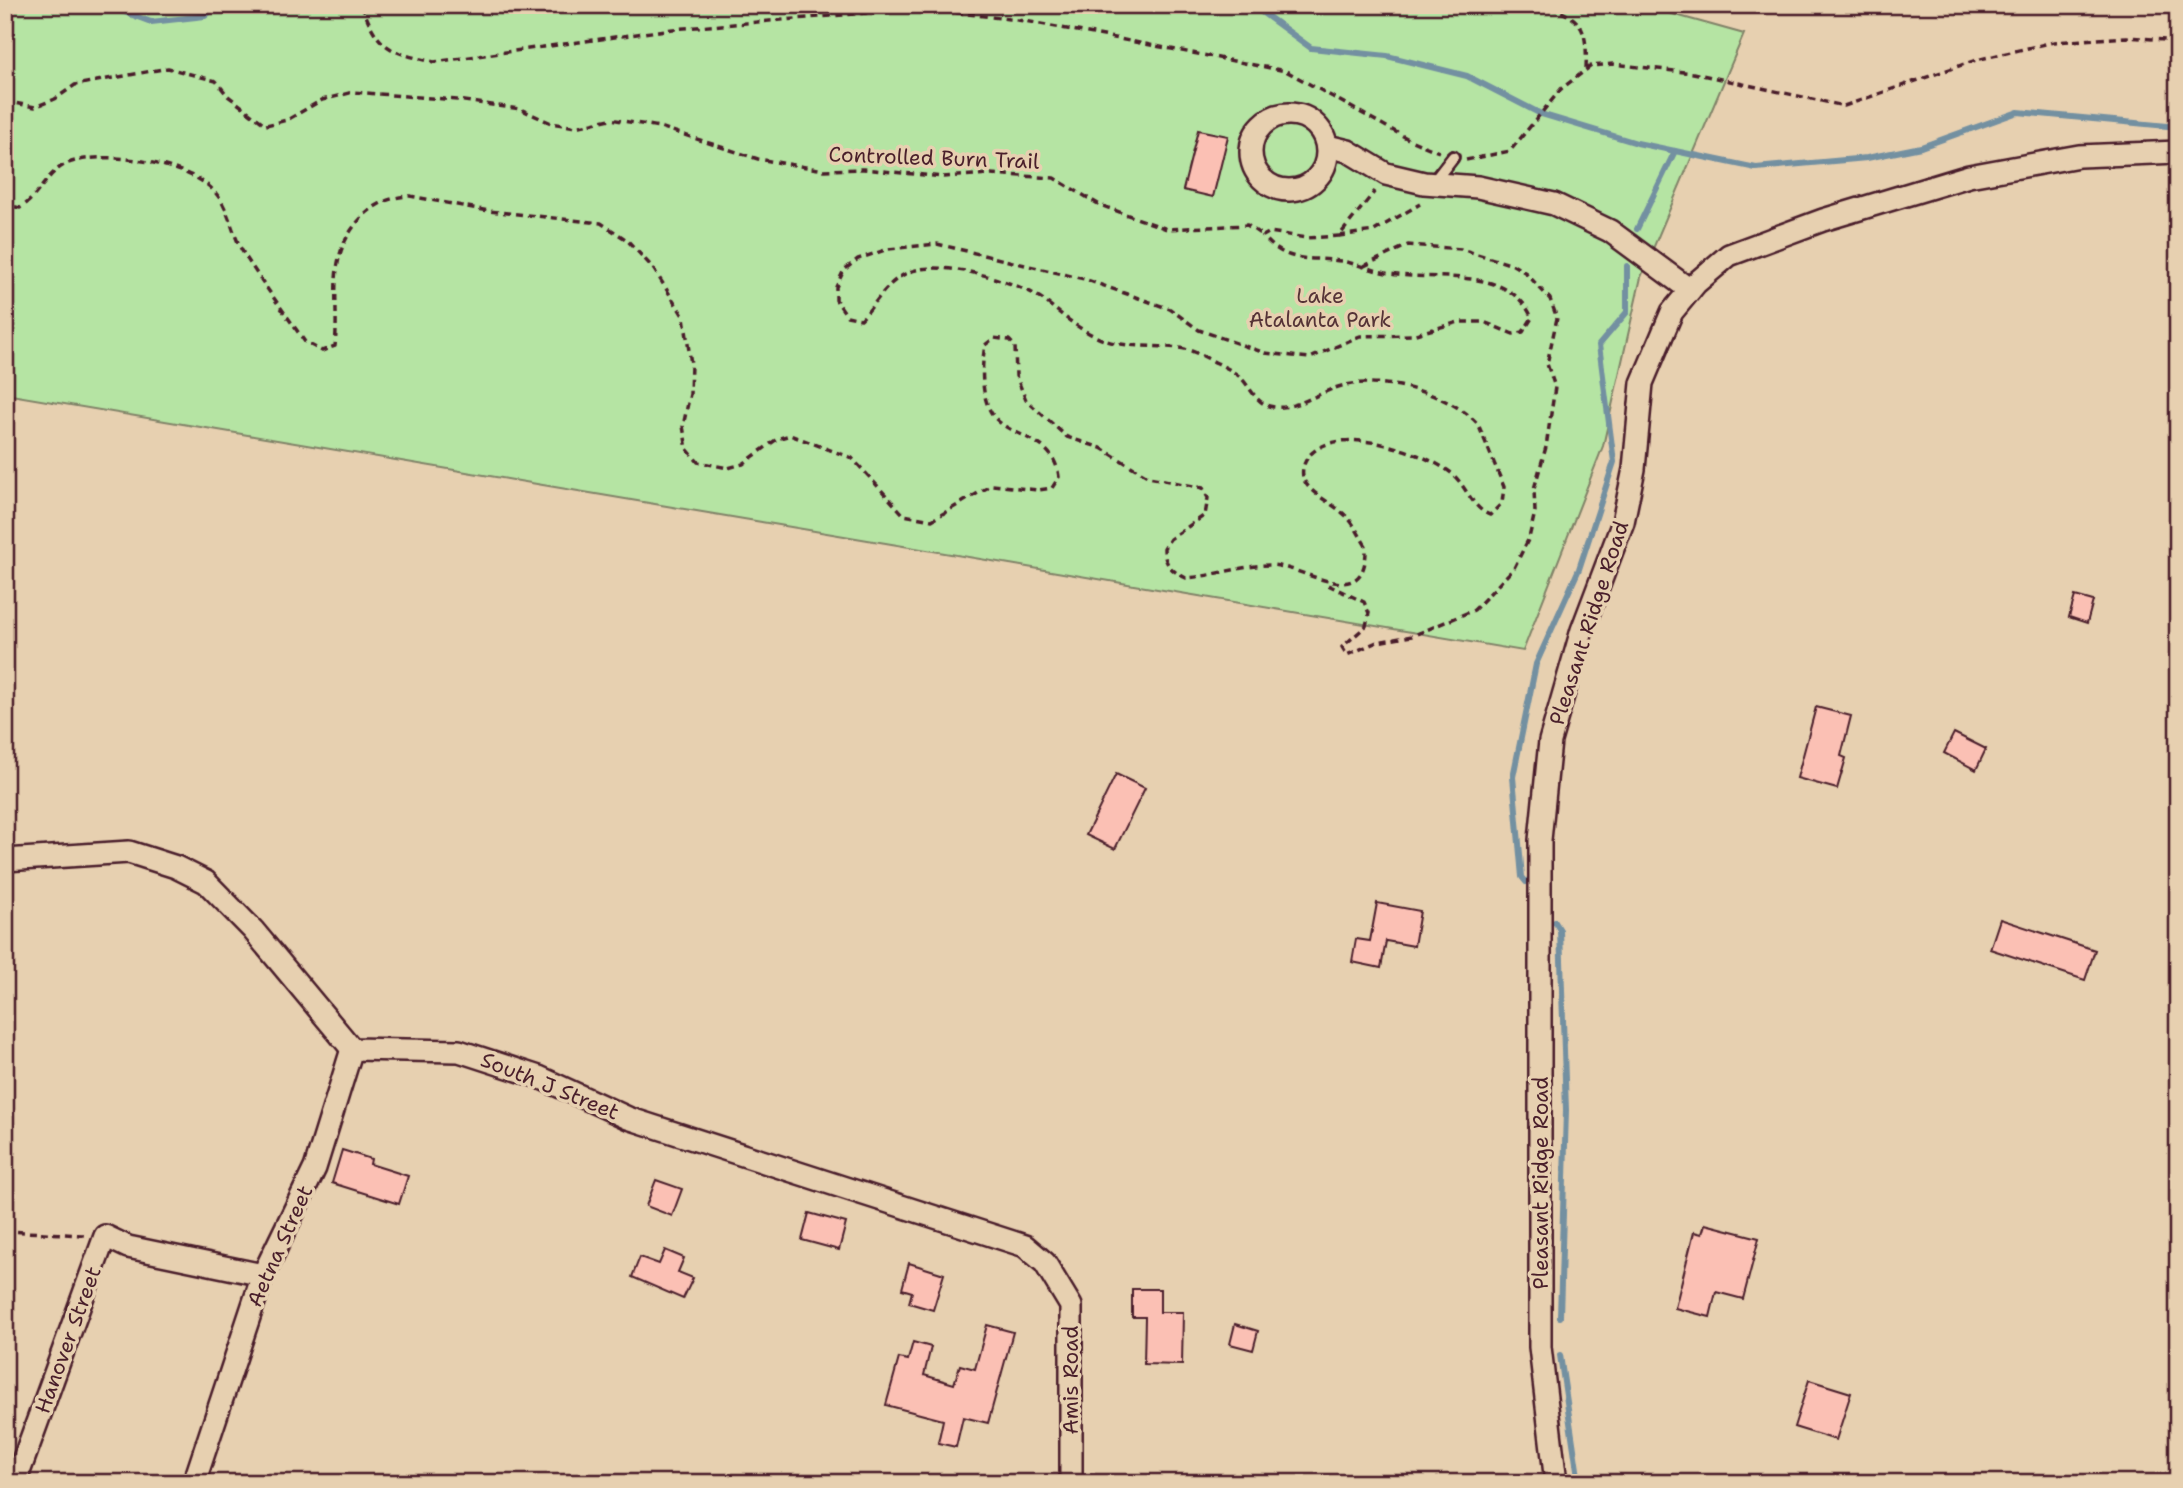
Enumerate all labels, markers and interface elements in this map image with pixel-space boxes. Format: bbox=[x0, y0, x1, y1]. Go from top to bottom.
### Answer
street label: Controlled Burn Trail bbox=[828, 140, 1041, 176]
park label: Lake Atalanta Park bbox=[1249, 282, 1391, 334]
street label: Pleasant Ridge Road bbox=[1543, 517, 1635, 729]
street label: South J Street bbox=[477, 1046, 623, 1126]
street label: Pleasant Ridge Road bbox=[1527, 1076, 1555, 1290]
street label: Aetna Street bbox=[241, 1181, 319, 1311]
street label: Hanover Street bbox=[28, 1263, 108, 1417]
street label: Amis Road bbox=[1057, 1326, 1085, 1434]

